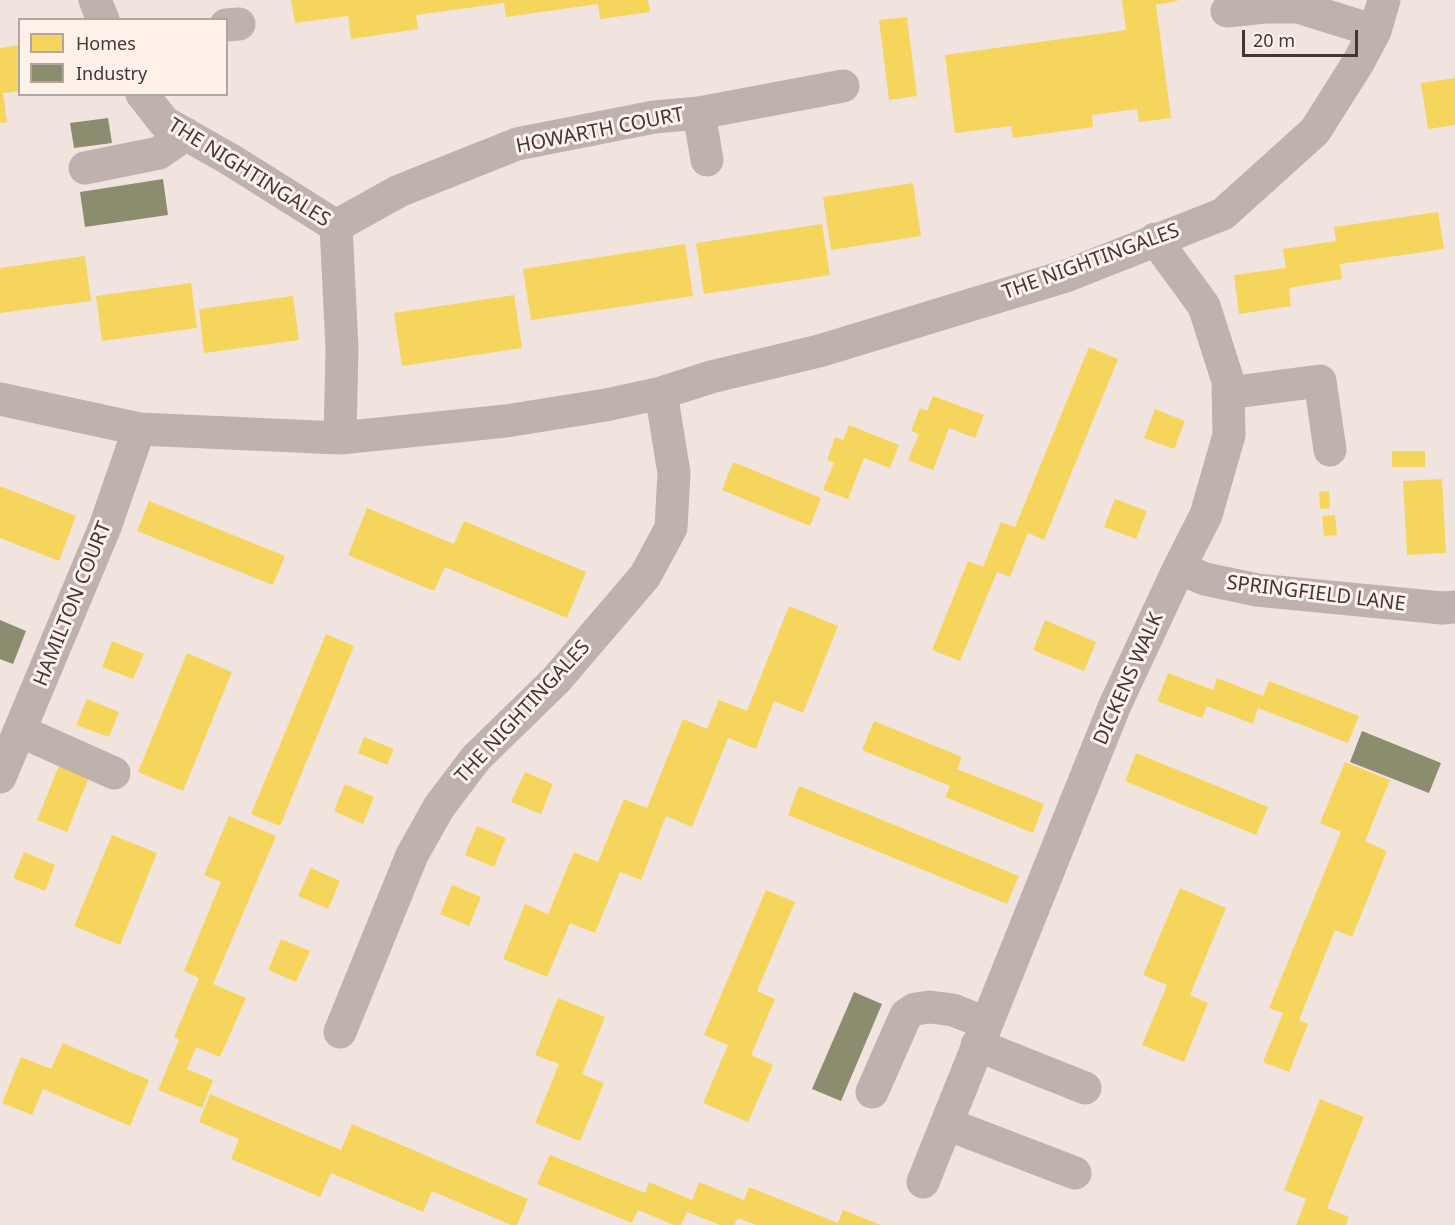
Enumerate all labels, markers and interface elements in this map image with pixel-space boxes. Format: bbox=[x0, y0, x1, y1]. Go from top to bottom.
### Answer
legend bbox=[18, 18, 228, 96]
scale bar bbox=[1245, 18, 1360, 56]
text: 20 m bbox=[1253, 28, 1295, 52]
text: Homes bbox=[76, 31, 136, 55]
text: Industry bbox=[76, 61, 147, 85]
street label: HOWARTH COURT bbox=[514, 103, 686, 159]
street label: THE NIGHTINGALES bbox=[164, 113, 334, 233]
street label: THE NIGHTINGALES bbox=[999, 219, 1183, 305]
street label: HAMILTON COURT bbox=[29, 518, 117, 690]
street label: SPRINGFIELD LANE bbox=[1225, 571, 1407, 617]
street label: DICKENS WALK bbox=[1089, 609, 1169, 749]
street label: THE NIGHTINGALES bbox=[451, 636, 595, 788]

